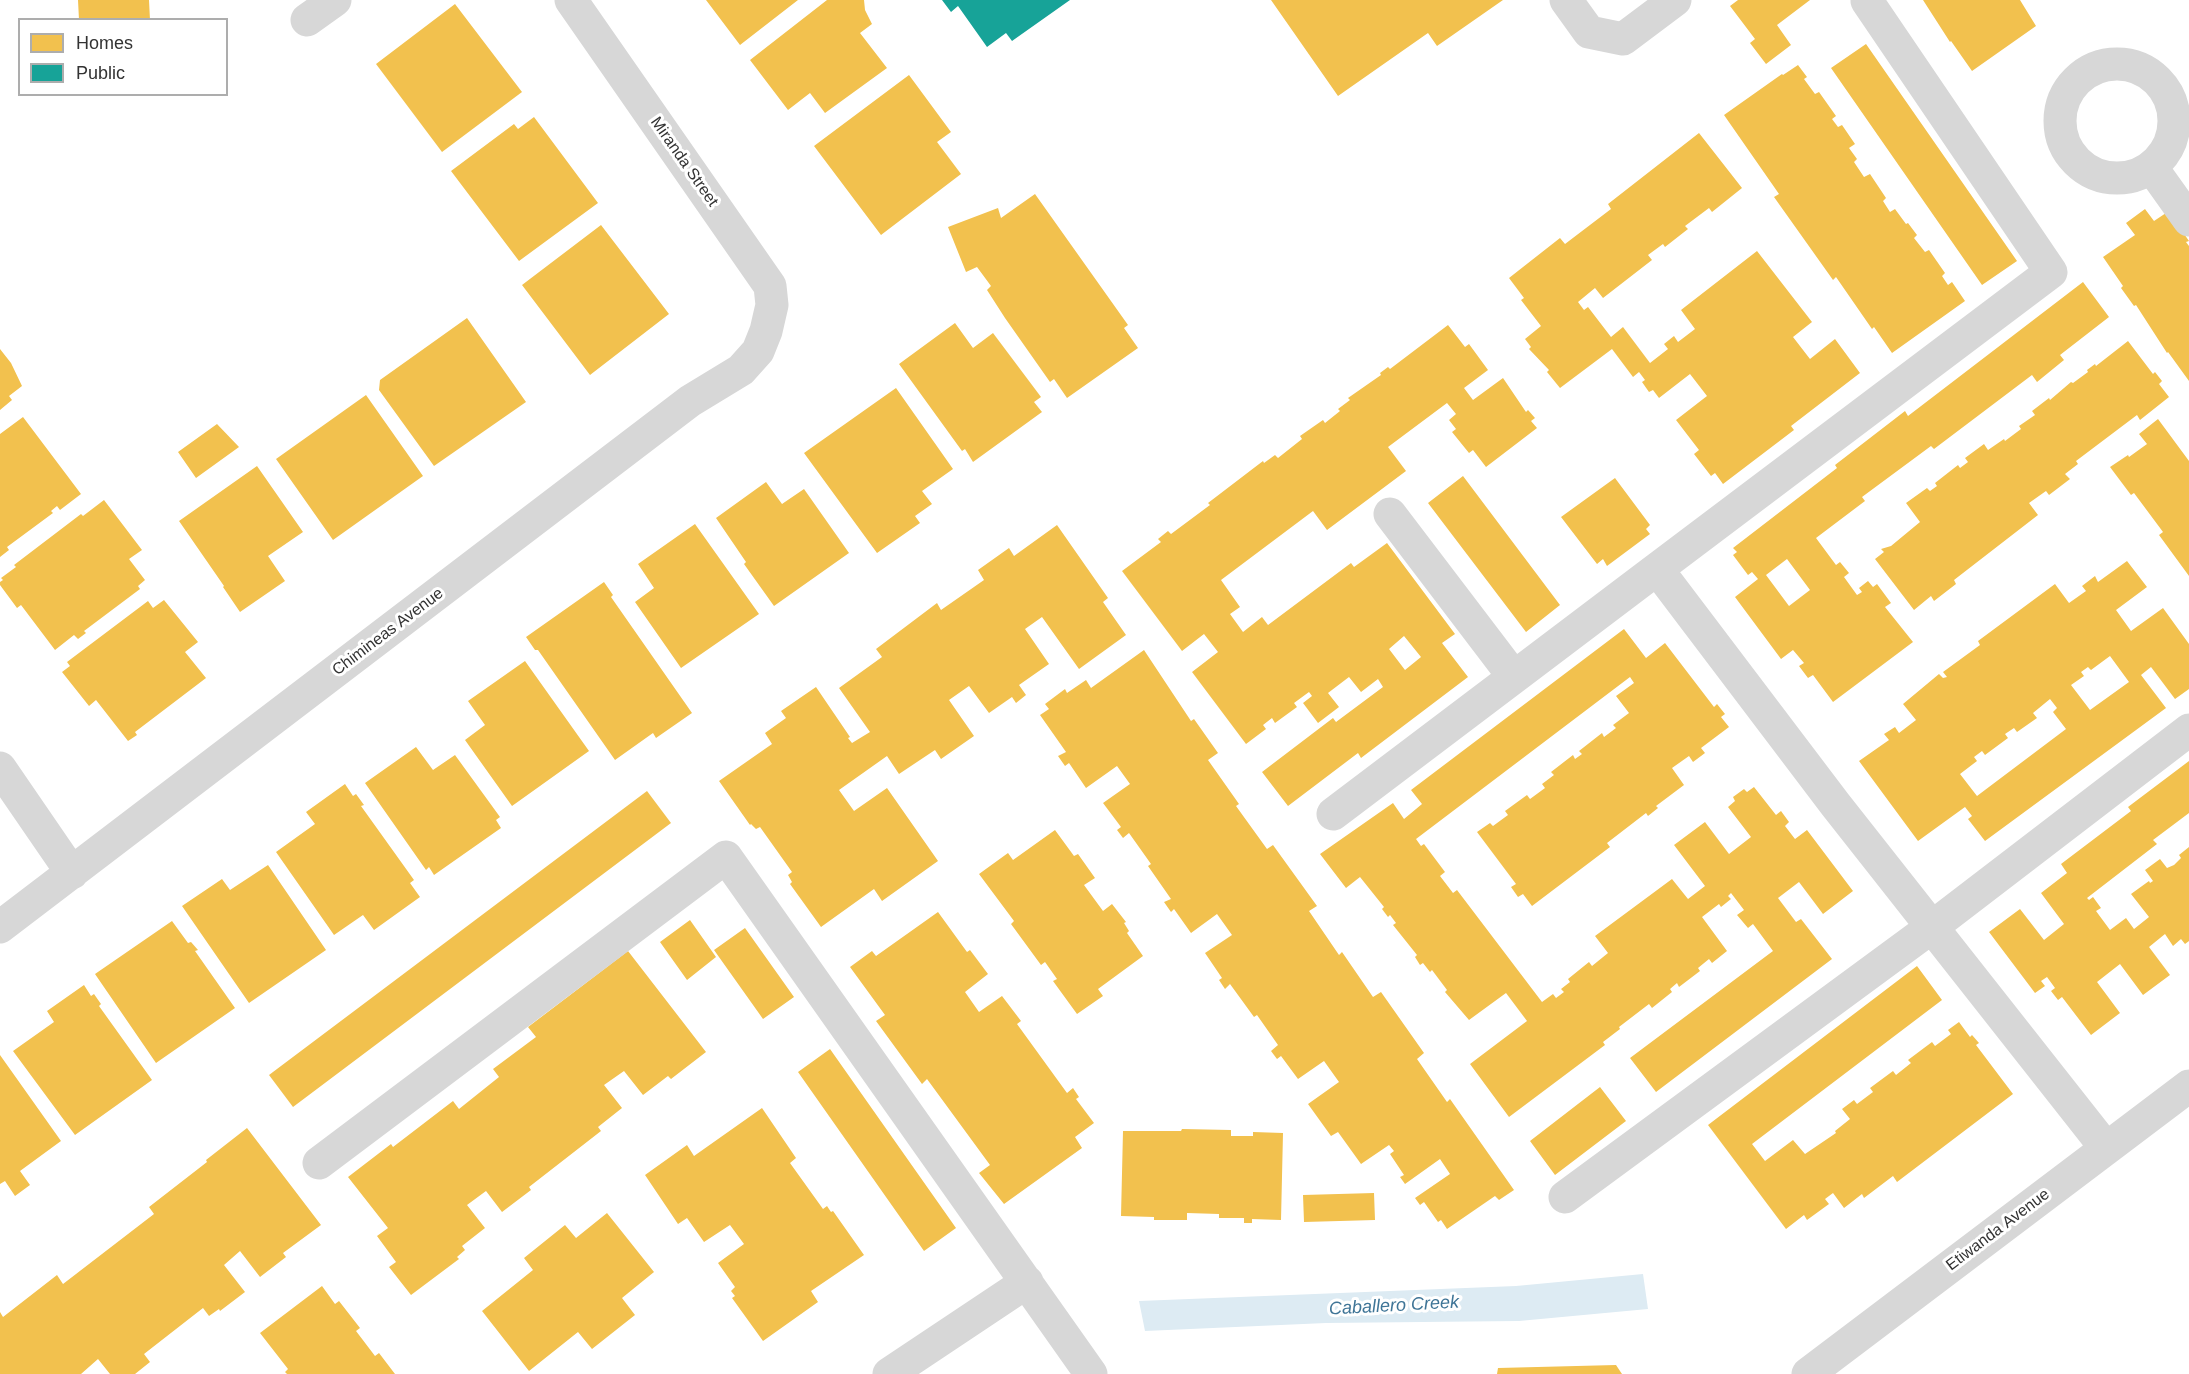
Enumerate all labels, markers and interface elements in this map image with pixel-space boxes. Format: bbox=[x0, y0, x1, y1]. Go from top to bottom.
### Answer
legend bbox=[18, 18, 228, 96]
text: Homes bbox=[76, 33, 133, 53]
text: Public bbox=[76, 63, 125, 83]
street label: Miranda Street bbox=[646, 114, 722, 210]
street label: Chimineas Avenue bbox=[329, 584, 447, 680]
street label: Etiwanda Avenue bbox=[1943, 1185, 2053, 1275]
water label: Caballero Creek bbox=[1328, 1292, 1460, 1320]

